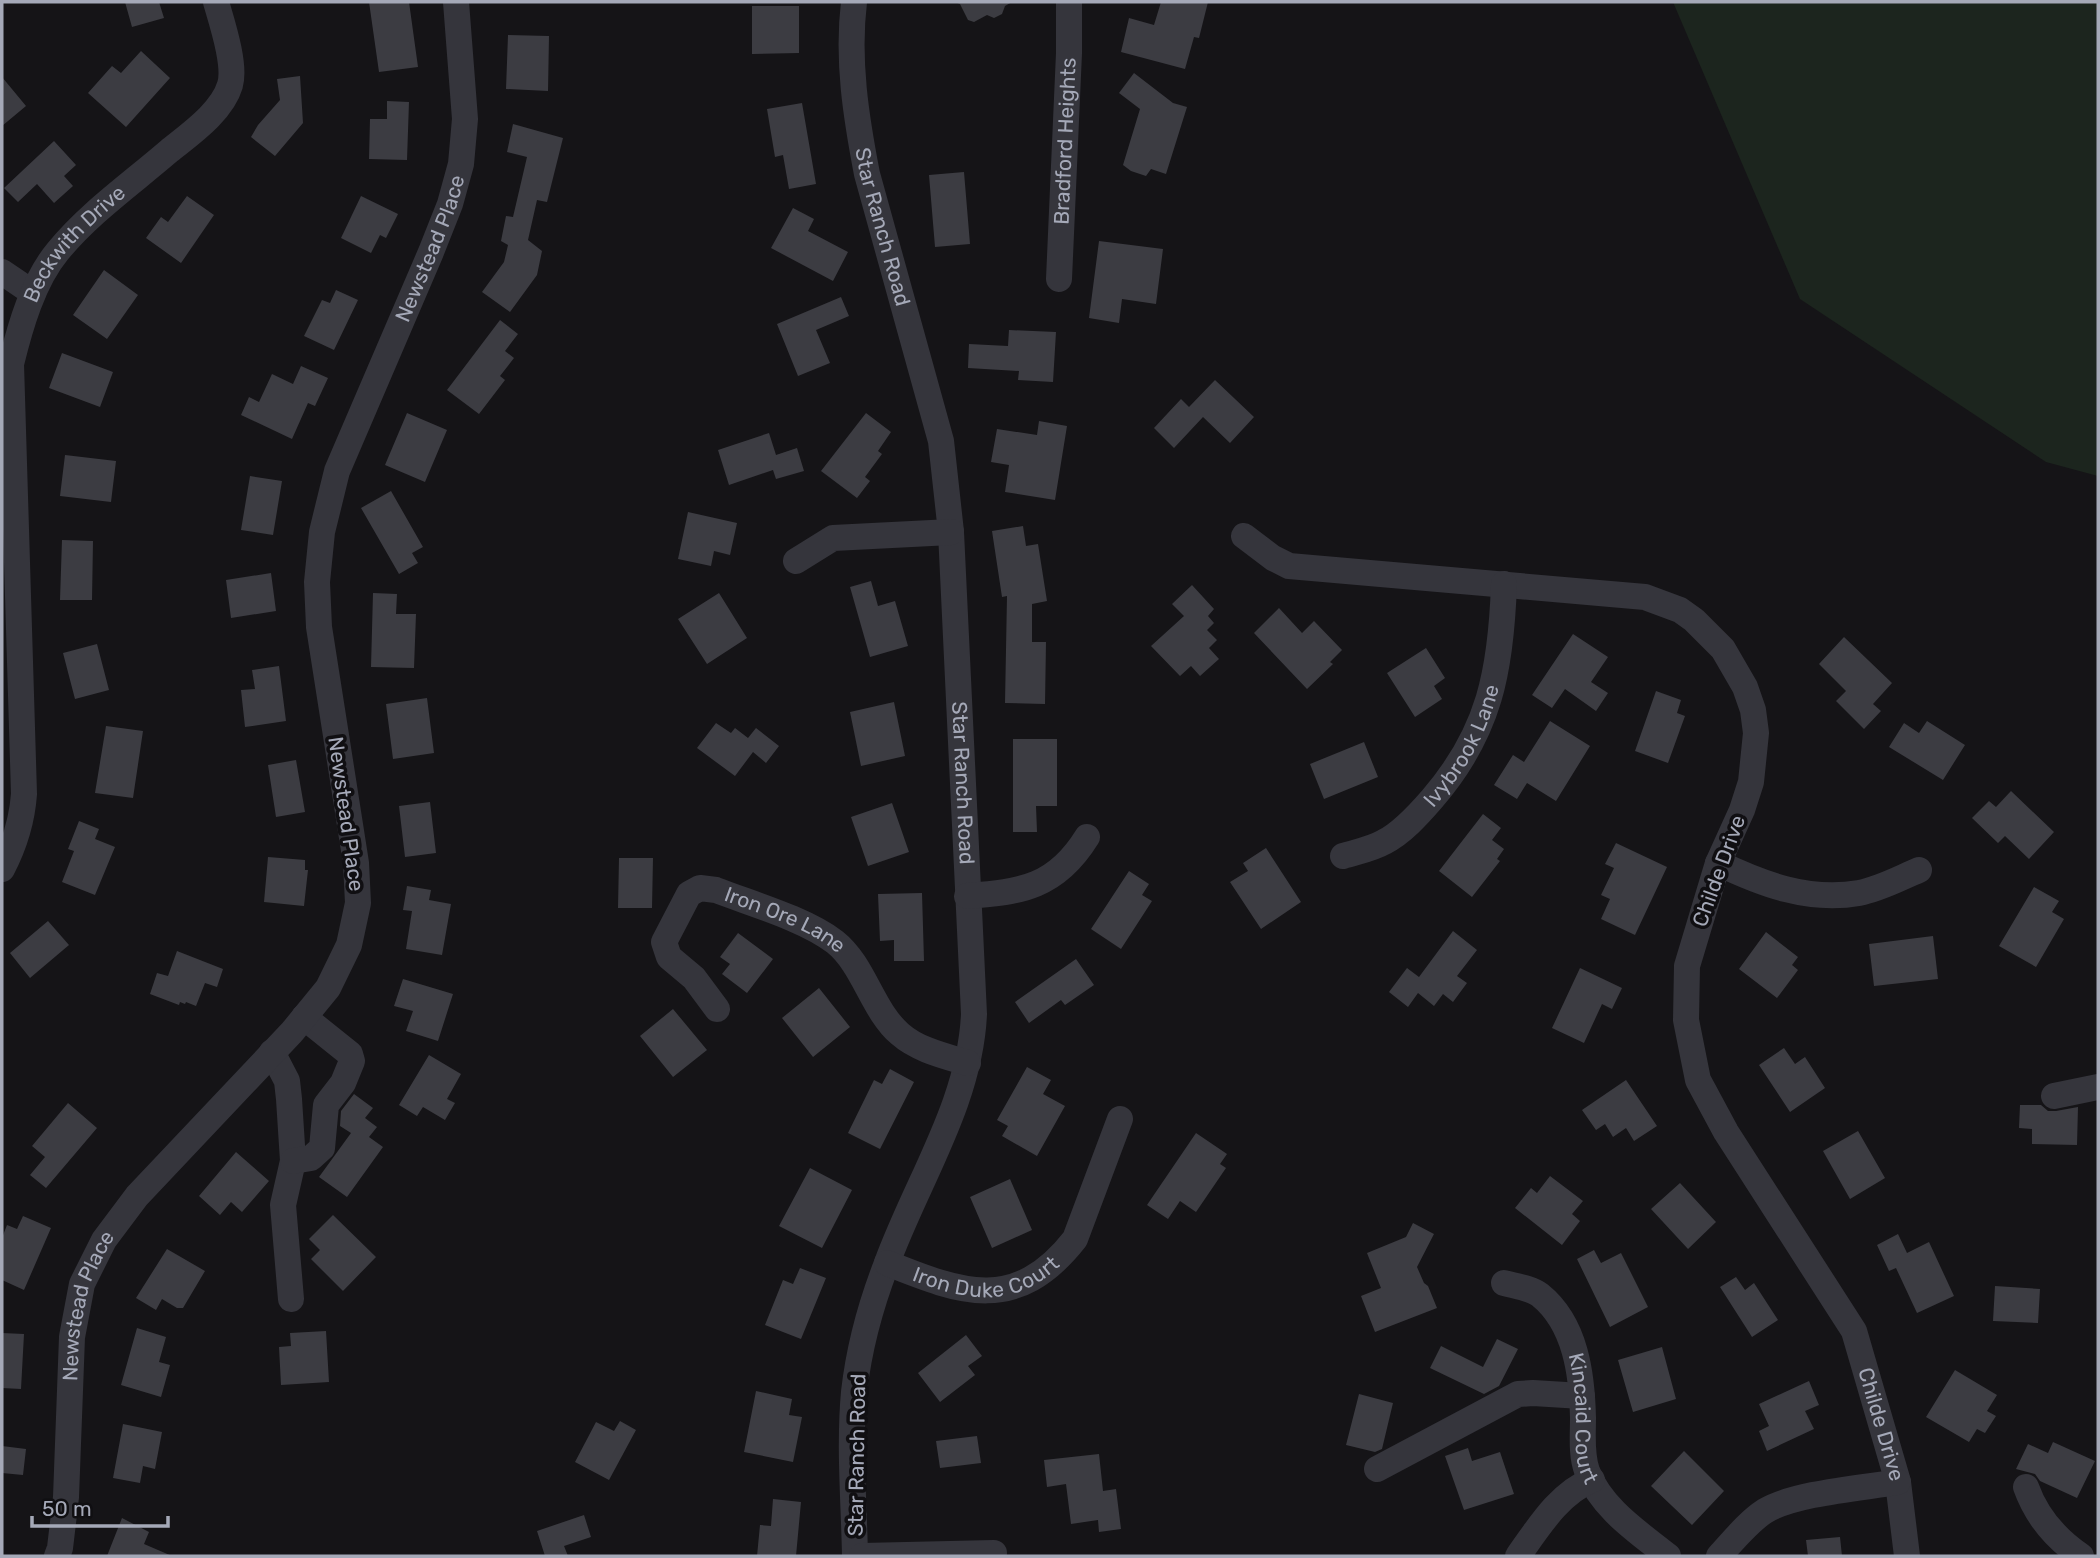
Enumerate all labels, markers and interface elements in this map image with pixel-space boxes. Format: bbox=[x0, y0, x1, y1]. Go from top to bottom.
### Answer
street label: Bradford Heights bbox=[1048, 57, 1081, 225]
street label: Star Ranch Road bbox=[850, 145, 916, 309]
street label: Newstead Place bbox=[390, 172, 469, 326]
street label: Beckwith Drive bbox=[18, 179, 130, 306]
street label: Ivybrook Lane bbox=[1418, 682, 1504, 812]
street label: Star Ranch Road bbox=[947, 701, 980, 865]
street label: Newstead Place bbox=[323, 735, 370, 893]
street label: Childe Drive bbox=[1687, 812, 1750, 930]
street label: Iron Ore Lane bbox=[721, 881, 851, 958]
street label: Newstead Place bbox=[57, 1225, 119, 1381]
street label: Iron Duke Court bbox=[910, 1251, 1064, 1302]
street label: Kincaid Court bbox=[1564, 1350, 1604, 1488]
street label: Childe Drive bbox=[1853, 1364, 1910, 1484]
street label: Star Ranch Road bbox=[843, 1373, 870, 1537]
scale bar bbox=[32, 1484, 168, 1528]
text: 50 m bbox=[42, 1496, 92, 1521]

